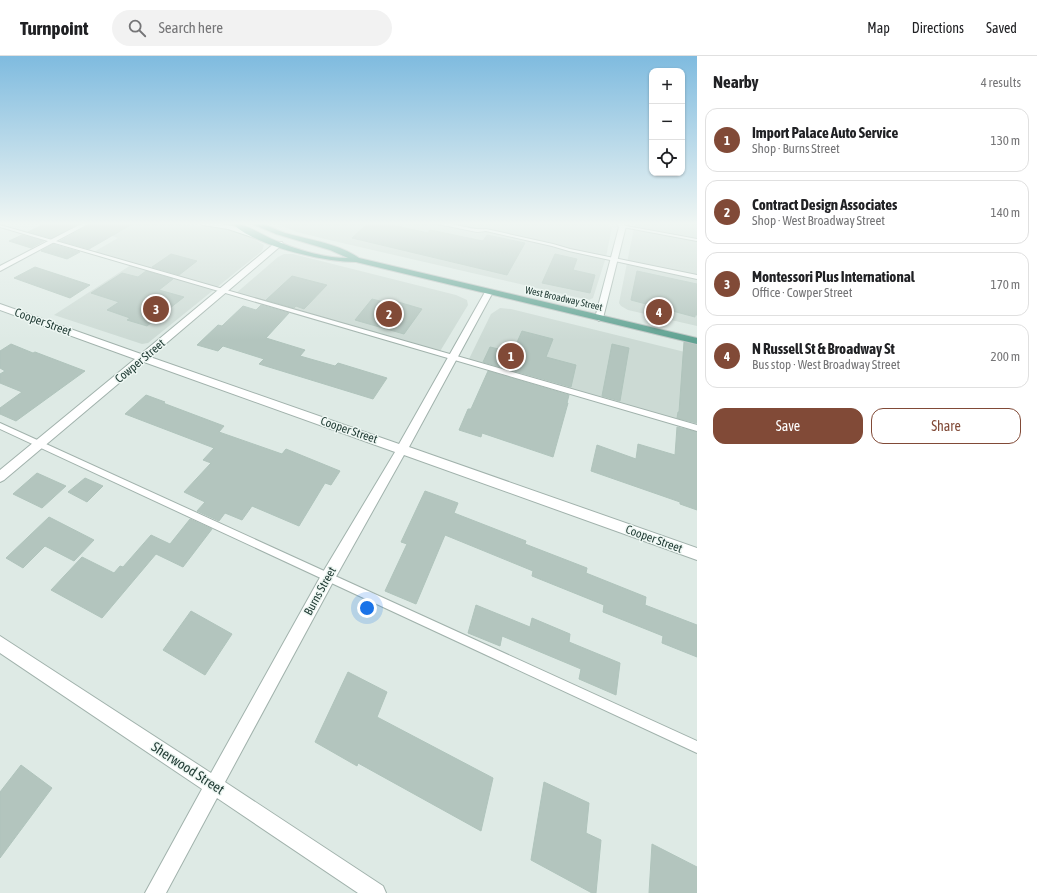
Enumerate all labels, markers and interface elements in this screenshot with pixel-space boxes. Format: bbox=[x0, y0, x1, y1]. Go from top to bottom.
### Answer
search box bbox=[112, 10, 392, 46]
text: Turnpoint bbox=[20, 17, 88, 39]
icon: search bbox=[126, 17, 148, 39]
text: Search here bbox=[158, 19, 223, 36]
text: Map bbox=[867, 20, 890, 36]
text: Directions bbox=[912, 20, 964, 36]
text: Saved bbox=[986, 20, 1017, 36]
map controls bbox=[649, 68, 685, 176]
button: + bbox=[649, 68, 685, 104]
text: Nearby bbox=[713, 72, 759, 92]
text: 4 results bbox=[981, 75, 1021, 90]
button: − bbox=[649, 104, 685, 140]
text: Import Palace Auto Service bbox=[752, 124, 898, 141]
text: 1 bbox=[724, 133, 730, 148]
text: 130 m bbox=[991, 133, 1020, 148]
button: locate bbox=[649, 140, 685, 176]
text: Shop · Burns Street bbox=[752, 141, 840, 156]
text: Contract Design Associates bbox=[752, 196, 897, 213]
text: 2 bbox=[724, 205, 730, 220]
text: 140 m bbox=[991, 205, 1020, 220]
text: Shop · West Broadway Street bbox=[752, 213, 885, 228]
text: Montessori Plus International bbox=[752, 268, 915, 285]
text: 3 bbox=[724, 277, 730, 292]
text: 170 m bbox=[991, 277, 1020, 292]
street label: West Broadway Street bbox=[524, 284, 604, 313]
text: Office · Cowper Street bbox=[752, 285, 852, 300]
pin: 3 bbox=[143, 294, 169, 324]
pin: 4 bbox=[646, 297, 672, 327]
pin: 2 bbox=[376, 299, 402, 329]
street label: Cooper Street bbox=[13, 305, 74, 339]
street label: Cowper Street bbox=[112, 336, 168, 386]
text: N Russell St & Broadway St bbox=[752, 340, 895, 357]
pin: 1 bbox=[498, 341, 524, 371]
text: 4 bbox=[724, 349, 730, 364]
text: 200 m bbox=[991, 349, 1020, 364]
text: Bus stop · West Broadway Street bbox=[752, 357, 900, 372]
button: Save bbox=[713, 408, 863, 444]
button: Share bbox=[871, 408, 1021, 444]
street label: Cooper Street bbox=[319, 414, 380, 446]
street label: Cooper Street bbox=[624, 522, 685, 556]
street label: Burns Street bbox=[301, 564, 339, 618]
your location bbox=[357, 598, 377, 618]
street label: Sherwood Street bbox=[148, 738, 228, 798]

